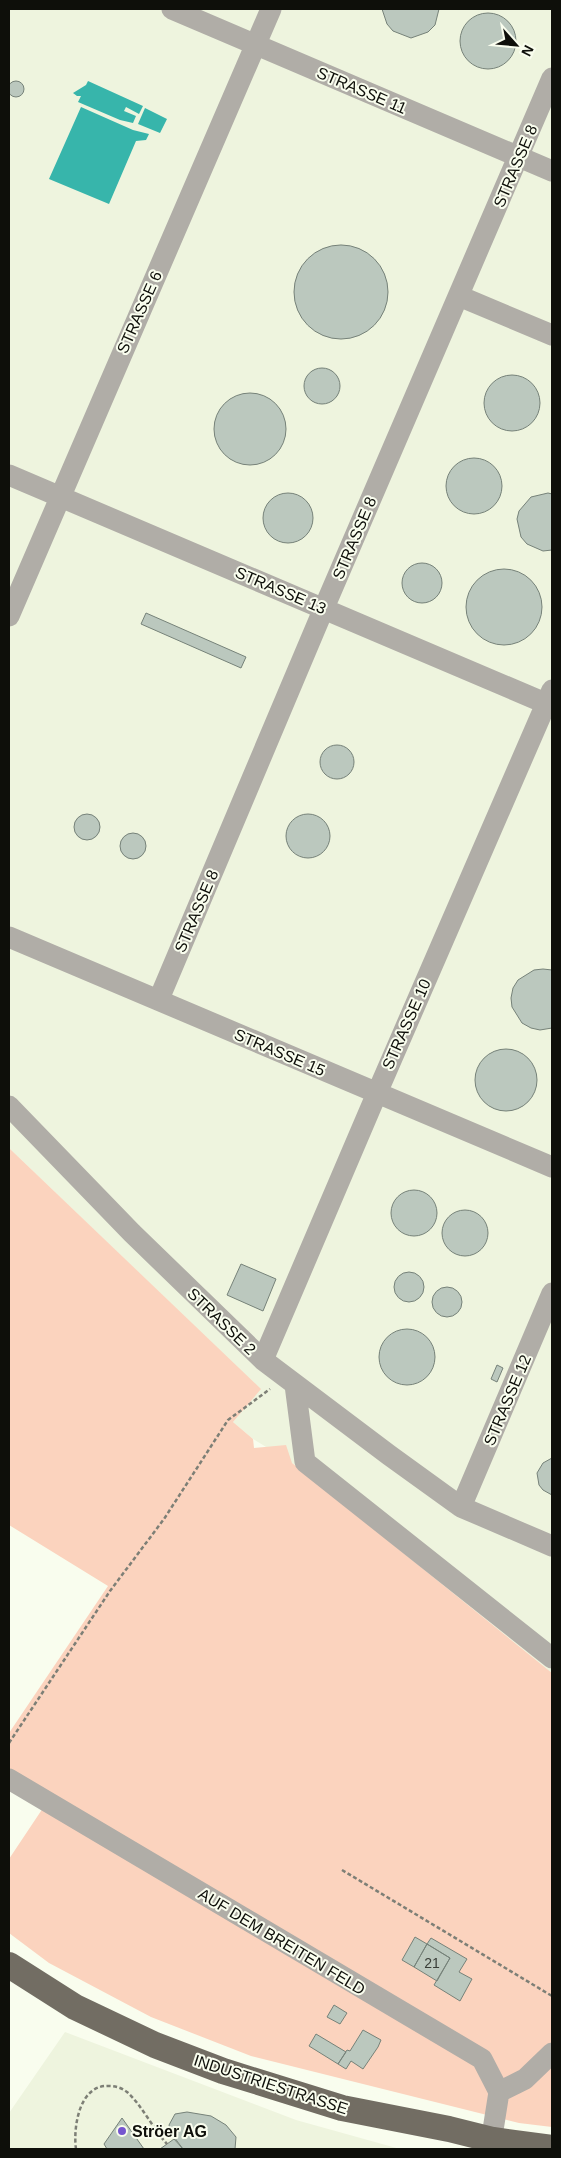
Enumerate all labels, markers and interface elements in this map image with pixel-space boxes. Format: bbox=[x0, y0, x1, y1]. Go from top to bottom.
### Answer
north arrow bbox=[491, 20, 541, 70]
text: N bbox=[518, 43, 537, 59]
street label: STRASSE 11 bbox=[314, 64, 409, 117]
street label: STRASSE 8 bbox=[490, 122, 541, 210]
street label: STRASSE 6 bbox=[114, 268, 165, 356]
street label: STRASSE 8 bbox=[329, 494, 380, 582]
street label: STRASSE 13 bbox=[233, 564, 329, 617]
street label: STRASSE 8 bbox=[171, 867, 222, 955]
street label: STRASSE 10 bbox=[379, 976, 434, 1072]
street label: STRASSE 15 bbox=[232, 1026, 328, 1079]
street label: STRASSE 2 bbox=[184, 1285, 259, 1358]
street label: STRASSE 12 bbox=[481, 1352, 534, 1448]
street label: AUF DEM BREITEN FELD bbox=[195, 1885, 368, 1998]
house number: 21 bbox=[424, 1955, 440, 1971]
street label: INDUSTRIESTRASSE bbox=[192, 2052, 350, 2117]
place label: Ströer AG bbox=[132, 2123, 207, 2140]
marker: Ströer AG bbox=[116, 2125, 128, 2137]

